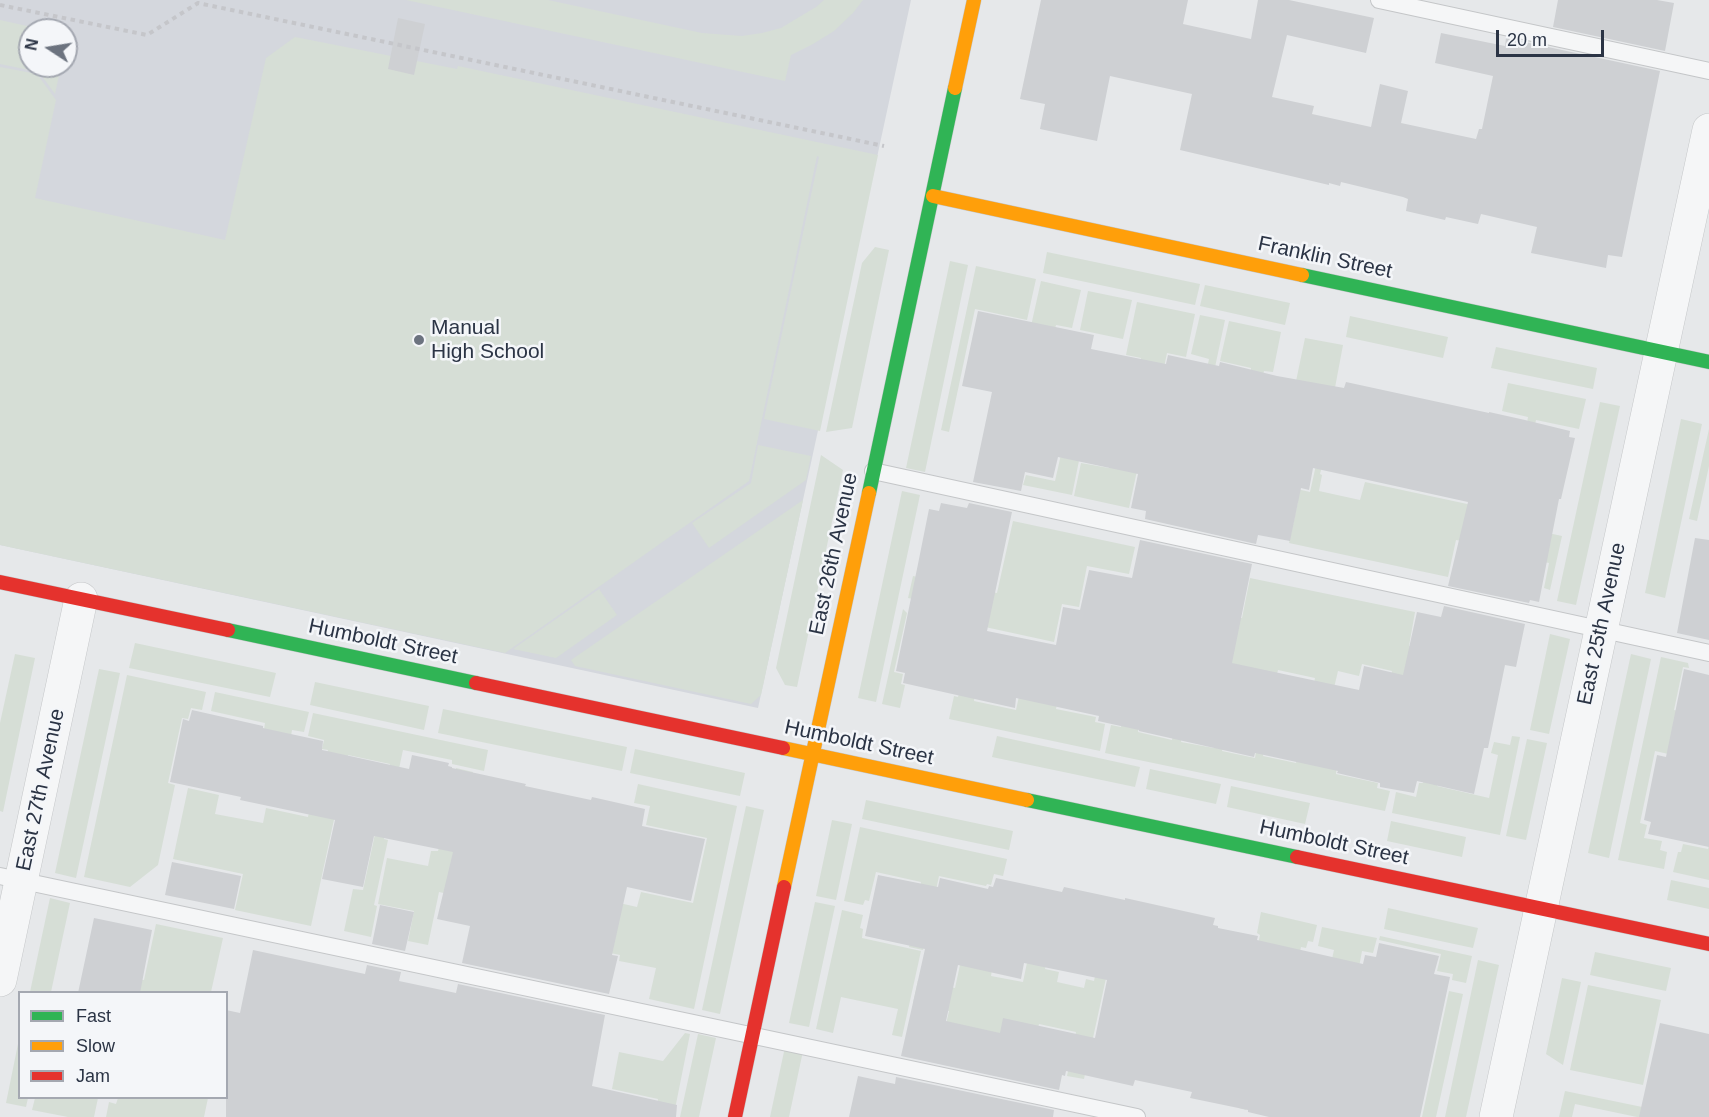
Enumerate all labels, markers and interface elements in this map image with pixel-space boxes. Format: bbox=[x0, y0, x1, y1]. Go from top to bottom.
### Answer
north arrow bbox=[18, 18, 78, 78]
scale bar bbox=[1499, 18, 1607, 56]
text: 20 m bbox=[1507, 30, 1547, 50]
text: N bbox=[22, 37, 41, 52]
street label: Franklin Street bbox=[1256, 231, 1394, 285]
place label: Manual High School bbox=[431, 315, 544, 365]
marker: Manual High School bbox=[412, 333, 426, 347]
street label: East 26th Avenue bbox=[804, 470, 864, 638]
street label: East 25th Avenue bbox=[1572, 540, 1632, 708]
street label: Humboldt Street bbox=[306, 614, 460, 670]
street label: East 27th Avenue bbox=[11, 706, 71, 874]
street label: Humboldt Street bbox=[782, 715, 936, 771]
street label: Humboldt Street bbox=[1257, 815, 1411, 871]
legend bbox=[18, 991, 228, 1099]
text: Fast bbox=[76, 1006, 111, 1026]
text: Slow bbox=[76, 1036, 115, 1056]
text: Jam bbox=[76, 1066, 110, 1086]

